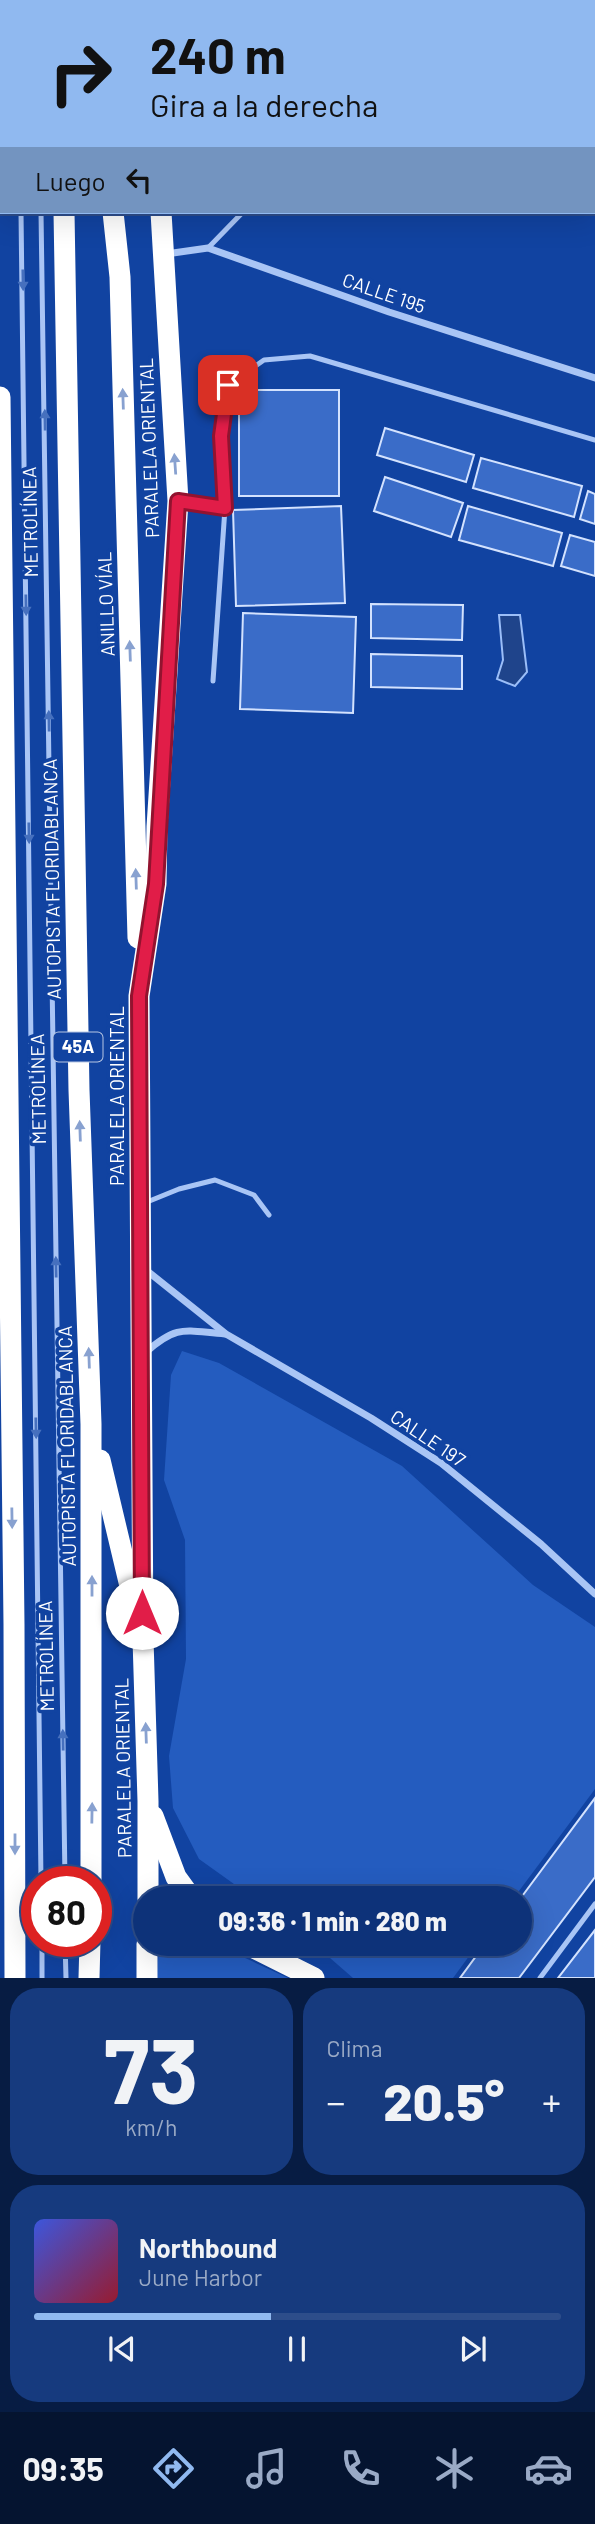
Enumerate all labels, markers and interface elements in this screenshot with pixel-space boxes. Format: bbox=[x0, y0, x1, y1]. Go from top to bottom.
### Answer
text: 240 m bbox=[150, 25, 286, 84]
icon: right bbox=[35, 28, 126, 119]
text: Gira a la derecha bbox=[150, 85, 378, 123]
icon: left bbox=[120, 161, 158, 199]
text: Luego bbox=[35, 165, 106, 196]
street label: CALLE 195 bbox=[340, 268, 429, 317]
one-way arrow bbox=[17, 269, 28, 291]
pin bbox=[198, 355, 258, 415]
street label: PARALELA ORIENTAL bbox=[134, 357, 163, 538]
icon: arrive bbox=[209, 366, 247, 404]
one-way arrow bbox=[118, 388, 129, 410]
one-way arrow bbox=[39, 409, 50, 431]
one-way arrow bbox=[170, 453, 181, 475]
street label: METROLÍNEA bbox=[17, 466, 42, 578]
street label: ANILLO VÍAL bbox=[92, 551, 119, 657]
one-way arrow bbox=[20, 595, 32, 617]
one-way arrow bbox=[124, 640, 136, 662]
one-way arrow bbox=[43, 710, 54, 732]
street label: AUTOPISTA FLORIDABLANCA bbox=[38, 758, 65, 1000]
one-way arrow bbox=[23, 822, 35, 844]
one-way arrow bbox=[130, 867, 142, 889]
street label: PARALELA ORIENTAL bbox=[105, 1006, 128, 1186]
road number: 45A bbox=[54, 1032, 102, 1062]
street label: METROLÍNEA bbox=[25, 1033, 50, 1145]
one-way arrow bbox=[75, 1119, 86, 1141]
one-way arrow bbox=[50, 1256, 62, 1278]
street label: AUTOPISTA FLORIDABLANCA bbox=[53, 1325, 80, 1567]
one-way arrow bbox=[83, 1347, 94, 1369]
street label: CALLE 197 bbox=[386, 1404, 470, 1471]
one-way arrow bbox=[30, 1417, 42, 1439]
one-way arrow bbox=[7, 1508, 18, 1530]
one-way arrow bbox=[86, 1574, 98, 1596]
position arrow bbox=[105, 1576, 179, 1650]
street label: METROLÍNEA bbox=[33, 1600, 58, 1712]
street label: PARALELA ORIENTAL bbox=[109, 1678, 136, 1858]
one-way arrow bbox=[140, 1722, 151, 1744]
one-way arrow bbox=[57, 1728, 68, 1750]
one-way arrow bbox=[86, 1802, 97, 1824]
one-way arrow bbox=[9, 1833, 21, 1855]
speed limit sign: 80 bbox=[21, 1866, 112, 1957]
text: 09:36 · 1 min · 280 m bbox=[218, 1905, 447, 1936]
text: 73 bbox=[104, 2013, 198, 2122]
text: Clima bbox=[327, 2034, 382, 2062]
text: 20.5° bbox=[383, 2069, 504, 2131]
text: − bbox=[327, 2078, 346, 2124]
text: + bbox=[542, 2078, 561, 2124]
text: km/h bbox=[125, 2113, 177, 2141]
text: Northbound bbox=[139, 2232, 277, 2263]
text: June Harbor bbox=[139, 2263, 262, 2291]
icon: previous bbox=[103, 2330, 141, 2368]
icon: pause bbox=[278, 2330, 316, 2368]
icon: next bbox=[454, 2330, 492, 2368]
icon: directions bbox=[149, 2444, 198, 2493]
icon: music bbox=[242, 2444, 291, 2493]
icon: phone bbox=[336, 2444, 385, 2493]
icon: climate bbox=[430, 2444, 479, 2493]
icon: car bbox=[524, 2444, 573, 2493]
text: 09:35 bbox=[22, 2449, 104, 2487]

